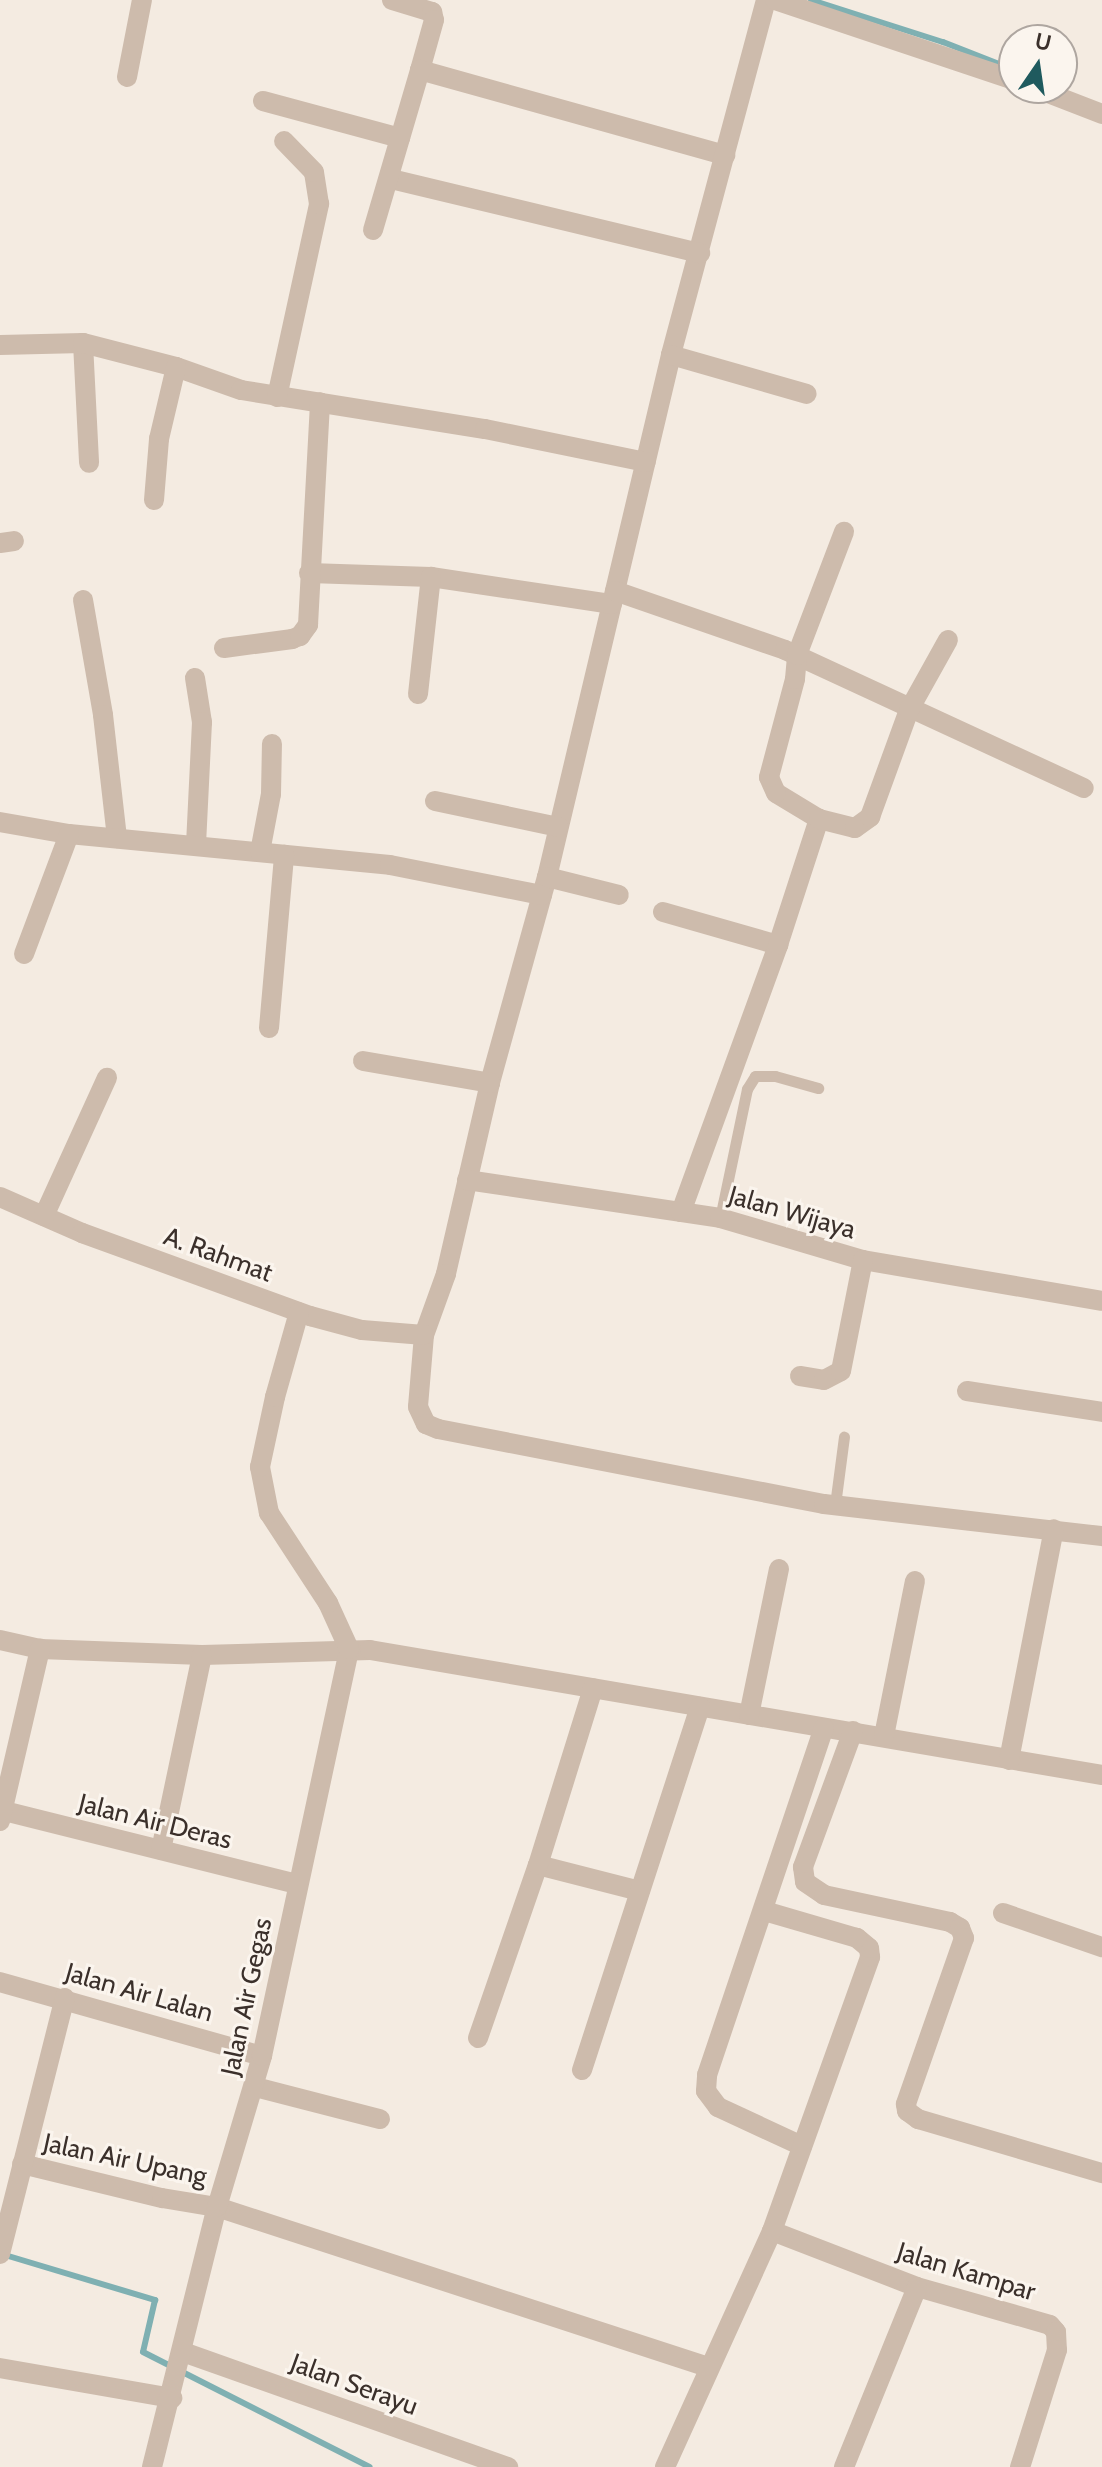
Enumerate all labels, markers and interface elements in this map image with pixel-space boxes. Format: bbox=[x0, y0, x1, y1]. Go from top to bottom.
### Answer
north arrow bbox=[998, 24, 1078, 104]
text: U bbox=[1032, 27, 1054, 57]
street label: Jalan Wijaya bbox=[725, 1180, 859, 1246]
street label: A. Rahmat bbox=[159, 1221, 277, 1289]
street label: Jalan Air Deras bbox=[75, 1788, 235, 1856]
street label: Jalan Air Gegas bbox=[215, 1915, 279, 2079]
street label: Jalan Air Lalan bbox=[62, 1957, 216, 2029]
street label: Jalan Air Upang bbox=[40, 2127, 210, 2193]
street label: Jalan Kampar bbox=[893, 2236, 1039, 2308]
street label: Jalan Serayu bbox=[286, 2348, 422, 2422]

